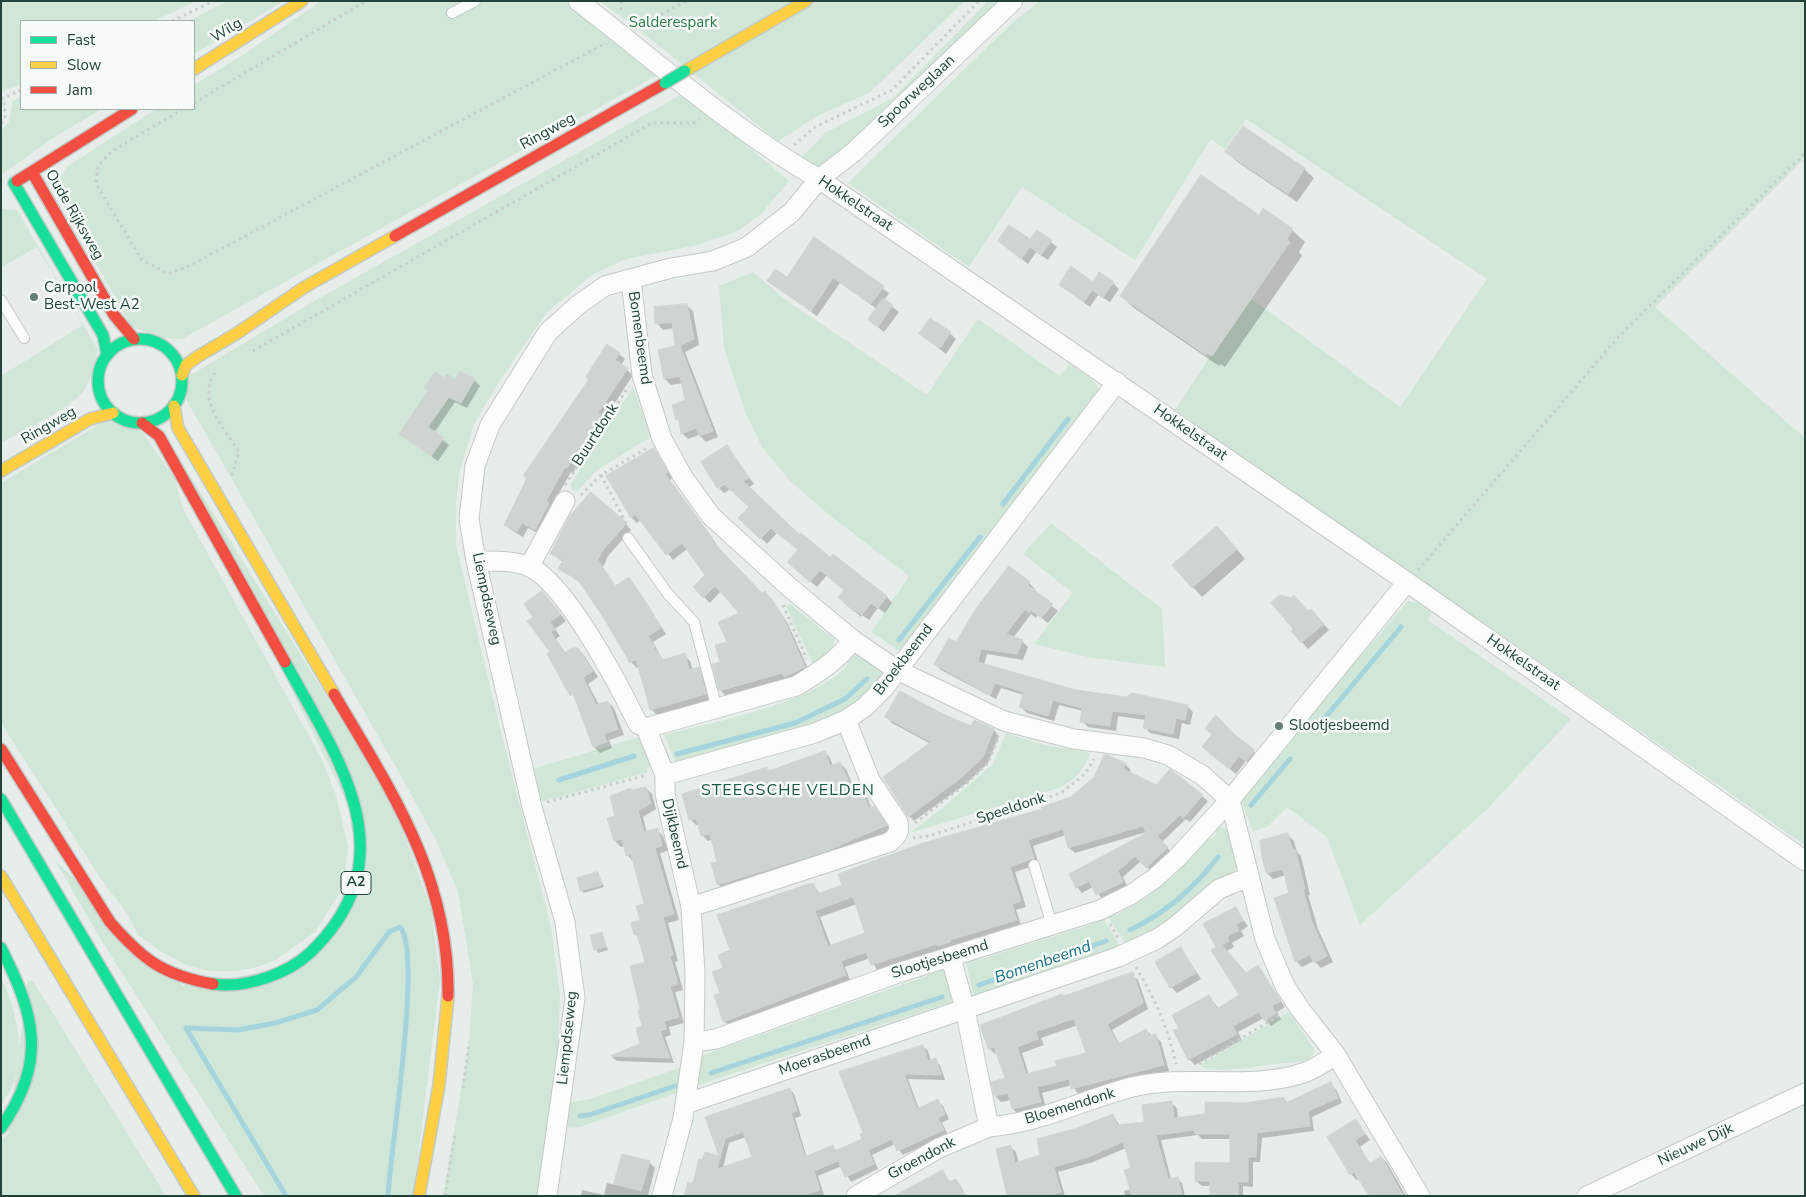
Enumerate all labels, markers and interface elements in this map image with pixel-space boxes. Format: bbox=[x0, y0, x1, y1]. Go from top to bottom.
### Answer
park label: Salderespark bbox=[629, 14, 717, 32]
street label: Wilg bbox=[208, 15, 246, 47]
legend bbox=[20, 20, 195, 110]
text: Fast bbox=[67, 30, 95, 50]
street label: Spoorweglaan bbox=[875, 52, 959, 132]
text: Slow bbox=[67, 55, 101, 75]
text: Jam bbox=[67, 80, 93, 100]
street label: Ringweg bbox=[517, 110, 579, 154]
street label: Oude Rijksweg bbox=[41, 167, 107, 263]
street label: Hokkelstraat bbox=[814, 173, 896, 235]
place label: Carpool Best-West A2 bbox=[44, 279, 140, 314]
street label: Bomenbeemd bbox=[624, 290, 654, 386]
marker: Carpool Best-West A2 bbox=[28, 291, 40, 303]
street label: Buurtdonk bbox=[569, 400, 623, 470]
street label: Hokkelstraat bbox=[1150, 401, 1230, 465]
street label: Ringweg bbox=[18, 403, 80, 449]
street label: Liempdseweg bbox=[467, 551, 505, 647]
street label: Broekbeemd bbox=[871, 621, 937, 699]
street label: Hokkelstraat bbox=[1483, 631, 1563, 695]
place label: Slootjesbeemd bbox=[1289, 717, 1389, 735]
marker: Slootjesbeemd bbox=[1273, 720, 1285, 732]
district label: STEEGSCHE VELDEN bbox=[699, 781, 877, 801]
street label: Speeldonk bbox=[974, 789, 1048, 829]
street label: Dijkbeemd bbox=[657, 797, 691, 871]
road number: A2 bbox=[341, 871, 371, 894]
street label: Slootjesbeemd bbox=[889, 937, 991, 983]
water label: Bomenbeemd bbox=[992, 938, 1094, 988]
street label: Liempdseweg bbox=[554, 990, 582, 1086]
street label: Moerasbeemd bbox=[777, 1032, 873, 1080]
street label: Bloemendonk bbox=[1023, 1085, 1117, 1129]
street label: Nieuwe Dijk bbox=[1656, 1120, 1736, 1170]
street label: Groendonk bbox=[885, 1134, 959, 1184]

